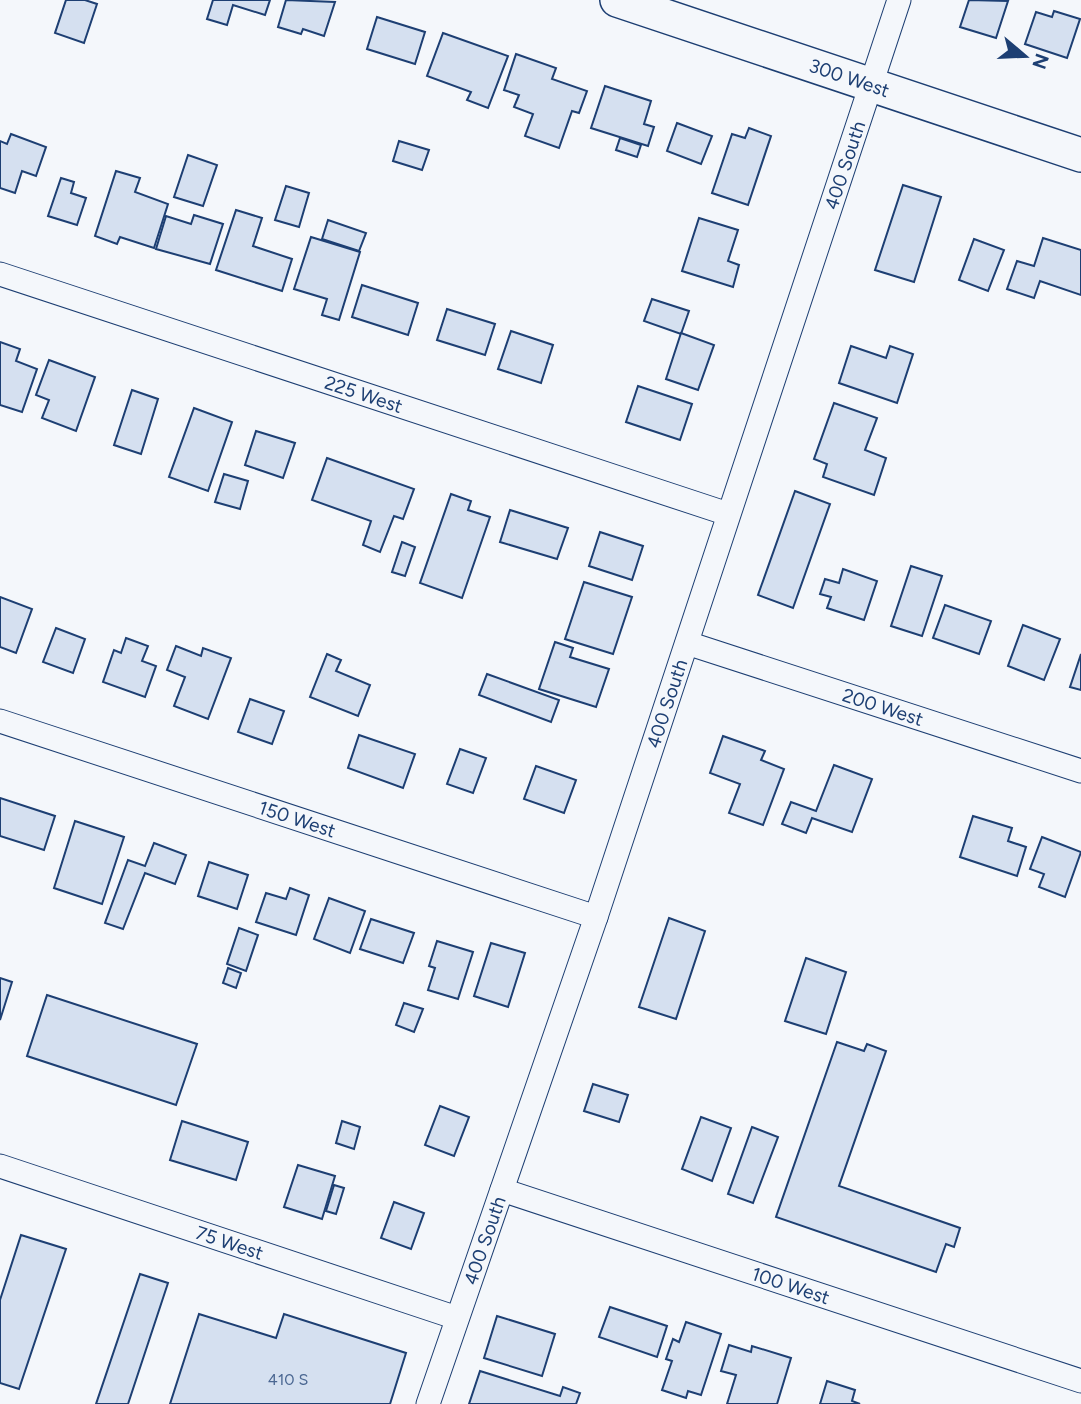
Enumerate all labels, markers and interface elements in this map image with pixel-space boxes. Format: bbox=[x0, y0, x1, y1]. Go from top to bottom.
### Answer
north arrow bbox=[990, 21, 1060, 91]
text: N bbox=[1027, 51, 1054, 72]
street label: 300 West bbox=[806, 54, 892, 102]
street label: 400 South bbox=[820, 118, 870, 213]
street label: 225 West bbox=[322, 371, 406, 418]
street label: 400 South bbox=[642, 656, 692, 751]
street label: 200 West bbox=[839, 683, 926, 731]
street label: 150 West bbox=[256, 796, 339, 843]
street label: 400 South bbox=[459, 1193, 511, 1288]
street label: 75 West bbox=[193, 1221, 266, 1265]
street label: 100 West bbox=[749, 1262, 833, 1309]
house number: 410 S bbox=[268, 1370, 308, 1389]

